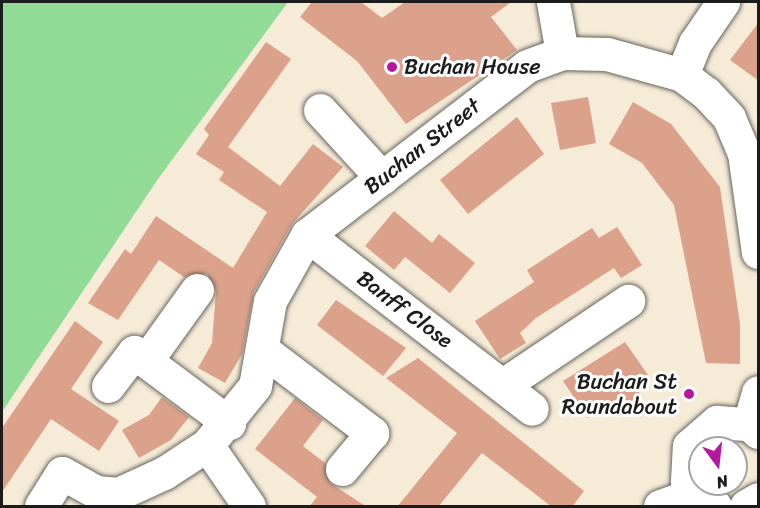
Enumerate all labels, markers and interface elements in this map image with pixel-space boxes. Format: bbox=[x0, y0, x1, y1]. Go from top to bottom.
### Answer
place label: Buchan House bbox=[404, 54, 540, 80]
marker: Buchan House bbox=[385, 60, 399, 74]
street label: Buchan Street bbox=[358, 92, 486, 200]
street label: Banff Close bbox=[351, 264, 459, 354]
place label: Buchan St Roundabout bbox=[562, 368, 677, 420]
marker: Buchan St Roundabout bbox=[682, 387, 696, 401]
north arrow bbox=[688, 436, 748, 496]
text: N bbox=[713, 466, 731, 497]

